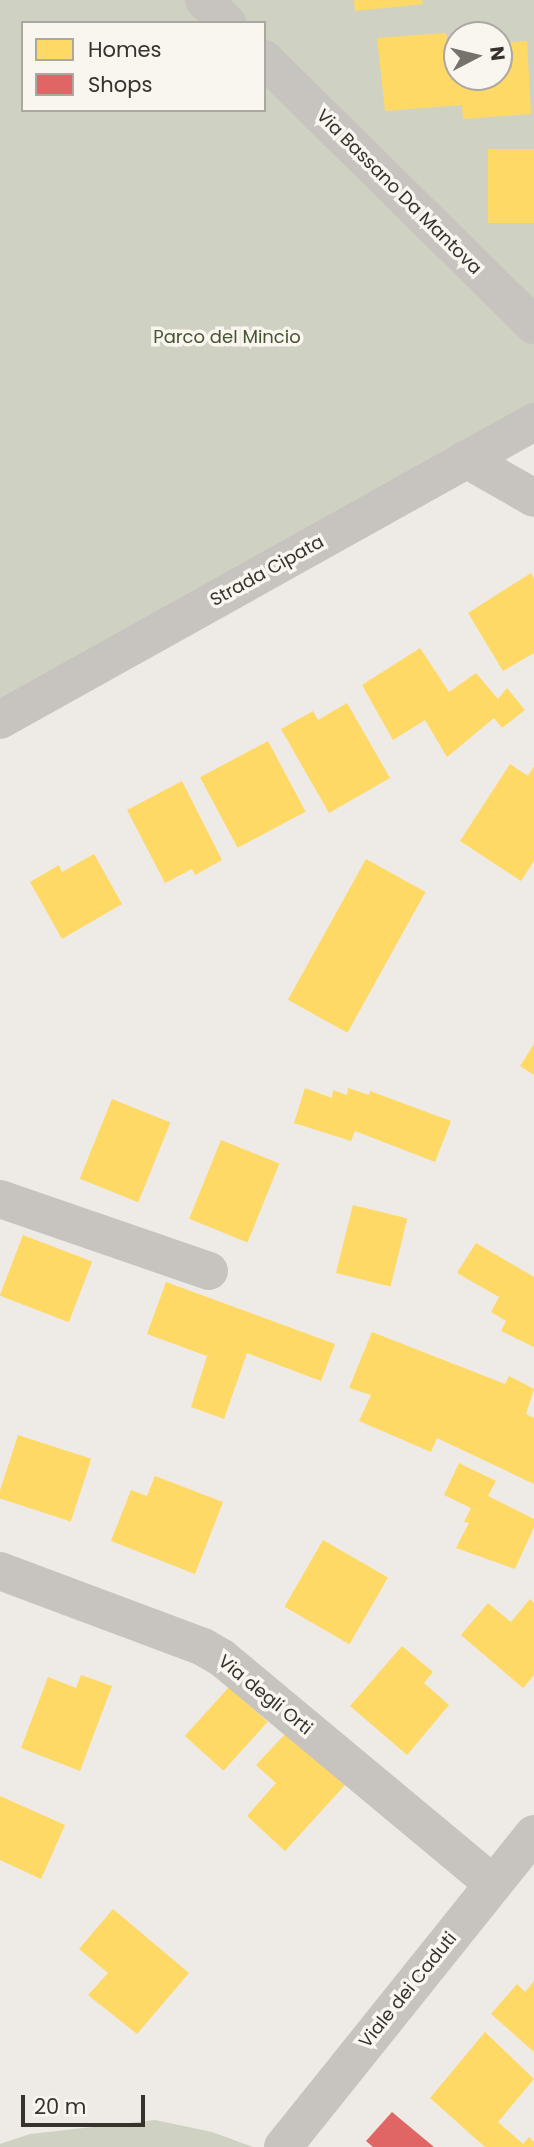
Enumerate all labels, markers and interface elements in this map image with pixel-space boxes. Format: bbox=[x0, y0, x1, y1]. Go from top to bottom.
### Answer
legend bbox=[21, 21, 266, 112]
north arrow bbox=[443, 21, 513, 91]
text: Homes bbox=[88, 35, 162, 64]
text: N bbox=[483, 45, 512, 62]
text: Shops bbox=[88, 70, 152, 99]
street label: Via Bassano Da Mantova bbox=[312, 105, 486, 279]
park label: Parco del Mincio bbox=[153, 326, 301, 348]
street label: Strada Cipata bbox=[206, 531, 328, 611]
street label: Via degli Orti bbox=[214, 1651, 316, 1739]
street label: Viale dei Caduti bbox=[355, 1928, 461, 2052]
scale bar bbox=[24, 2080, 149, 2124]
text: 20 m bbox=[34, 2092, 87, 2121]

